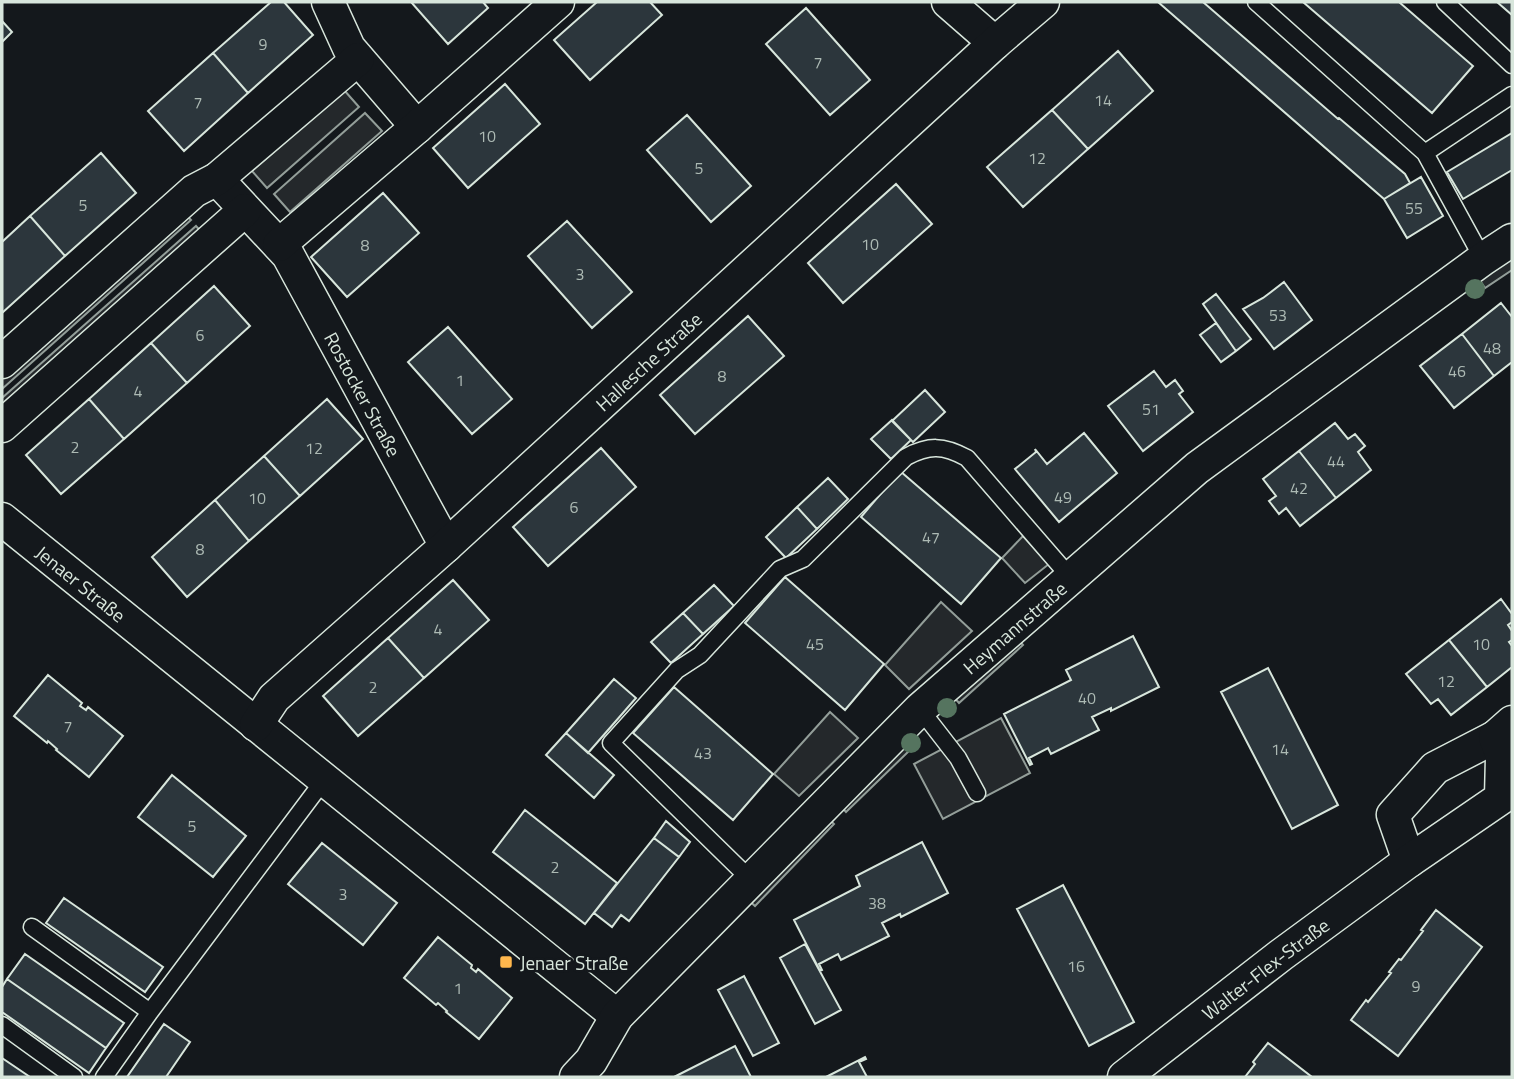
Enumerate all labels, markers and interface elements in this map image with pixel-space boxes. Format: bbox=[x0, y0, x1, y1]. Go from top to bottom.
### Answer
house number: 9 bbox=[259, 32, 268, 56]
house number: 7 bbox=[814, 50, 822, 74]
house number: 14 bbox=[1094, 88, 1112, 112]
house number: 7 bbox=[194, 90, 202, 114]
house number: 10 bbox=[478, 124, 496, 148]
house number: 12 bbox=[1028, 146, 1046, 170]
house number: 5 bbox=[695, 156, 704, 180]
house number: 5 bbox=[79, 193, 88, 217]
house number: 55 bbox=[1405, 196, 1423, 220]
house number: 10 bbox=[861, 232, 879, 256]
house number: 8 bbox=[361, 233, 370, 257]
house number: 3 bbox=[576, 262, 584, 286]
house number: 53 bbox=[1269, 303, 1287, 327]
street label: Hallesche Straße bbox=[588, 304, 708, 417]
house number: 6 bbox=[196, 323, 205, 347]
street label: Rostocker Straße bbox=[318, 326, 409, 461]
house number: 48 bbox=[1483, 336, 1501, 360]
house number: 46 bbox=[1448, 359, 1466, 383]
house number: 8 bbox=[718, 364, 727, 388]
house number: 1 bbox=[456, 368, 464, 392]
house number: 4 bbox=[134, 379, 143, 403]
house number: 51 bbox=[1142, 397, 1160, 421]
house number: 2 bbox=[71, 435, 79, 459]
house number: 12 bbox=[305, 436, 323, 460]
house number: 44 bbox=[1327, 449, 1345, 473]
house number: 42 bbox=[1290, 476, 1308, 500]
house number: 49 bbox=[1054, 485, 1072, 509]
house number: 10 bbox=[248, 486, 266, 510]
house number: 6 bbox=[570, 495, 579, 519]
house number: 47 bbox=[922, 525, 940, 549]
house number: 8 bbox=[196, 537, 205, 561]
street label: Jenaer Straße bbox=[30, 538, 133, 629]
street label: Heymannstraße bbox=[956, 574, 1072, 680]
house number: 4 bbox=[434, 617, 443, 641]
house number: 45 bbox=[806, 632, 824, 656]
house number: 10 bbox=[1472, 632, 1490, 656]
house number: 12 bbox=[1437, 669, 1455, 693]
house number: 2 bbox=[369, 675, 377, 699]
house number: 40 bbox=[1078, 686, 1096, 710]
house number: 7 bbox=[64, 714, 72, 738]
house number: 14 bbox=[1271, 737, 1289, 761]
house number: 43 bbox=[694, 741, 712, 765]
house number: 5 bbox=[188, 814, 197, 838]
house number: 2 bbox=[551, 855, 559, 879]
house number: 3 bbox=[339, 882, 347, 906]
house number: 38 bbox=[868, 891, 886, 915]
street label: Walter-Flex-Straße bbox=[1195, 910, 1335, 1026]
place label: Jenaer Straße bbox=[520, 948, 628, 977]
marker: Jenaer Straße bbox=[498, 954, 514, 970]
house number: 16 bbox=[1067, 954, 1085, 978]
house number: 9 bbox=[1412, 974, 1421, 998]
house number: 1 bbox=[454, 976, 462, 1000]

